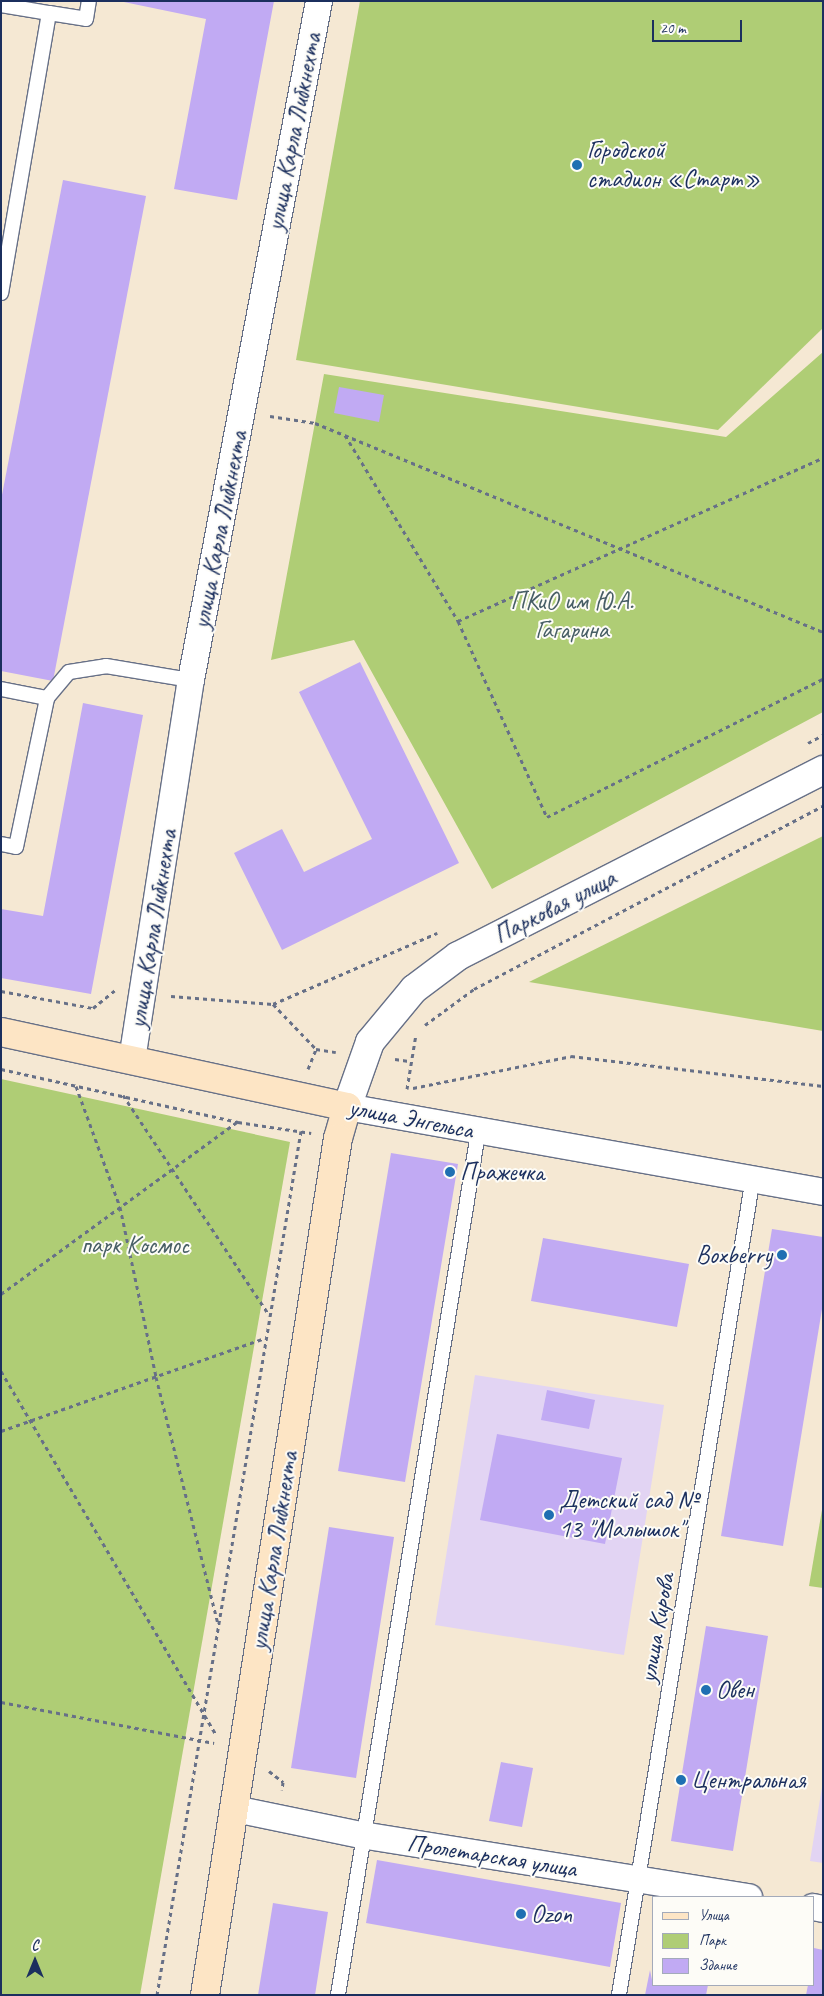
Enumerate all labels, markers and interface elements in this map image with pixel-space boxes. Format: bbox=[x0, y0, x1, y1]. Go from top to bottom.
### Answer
scale bar bbox=[654, 10, 744, 42]
text: 20 m bbox=[660, 19, 686, 38]
street label: улица Карла Либкнехта bbox=[260, 30, 328, 234]
place label: Городской стадион «Старт» bbox=[587, 136, 760, 195]
marker: Городской стадион «Старт» bbox=[571, 159, 583, 171]
street label: улица Карла Либкнехта bbox=[186, 428, 254, 632]
park label: ПКиО им Ю.А. Гагарина bbox=[511, 587, 633, 646]
street label: улица Карла Либкнехта bbox=[122, 826, 184, 1032]
street label: Парковая улица bbox=[488, 863, 622, 951]
street label: улица Энгельса bbox=[346, 1092, 476, 1146]
place label: Пражечка bbox=[460, 1157, 544, 1187]
marker: Пражечка bbox=[444, 1166, 456, 1178]
park label: парк Космос bbox=[82, 1230, 188, 1260]
place label: Boxberry bbox=[696, 1240, 772, 1270]
marker: Boxberry bbox=[776, 1249, 788, 1261]
street label: улица Карла Либкнехта bbox=[243, 1448, 305, 1654]
place label: Детский сад № 13 "Малышок" bbox=[559, 1486, 698, 1545]
marker: Детский сад № 13 "Малышок" bbox=[543, 1509, 555, 1521]
street label: улица Кирова bbox=[633, 1571, 681, 1685]
place label: Овен bbox=[716, 1675, 754, 1705]
marker: Овен bbox=[700, 1684, 712, 1696]
place label: Центральная bbox=[691, 1765, 806, 1795]
marker: Центральная bbox=[675, 1774, 687, 1786]
street label: Пролетарская улица bbox=[404, 1828, 580, 1884]
legend bbox=[652, 1896, 814, 1986]
place label: Ozon bbox=[531, 1899, 572, 1929]
text: Улица bbox=[699, 1906, 729, 1925]
marker: Ozon bbox=[515, 1908, 527, 1920]
text: Парк bbox=[699, 1931, 726, 1950]
north arrow bbox=[10, 1936, 60, 1986]
text: С bbox=[32, 1937, 38, 1954]
text: Здание bbox=[699, 1956, 737, 1975]

